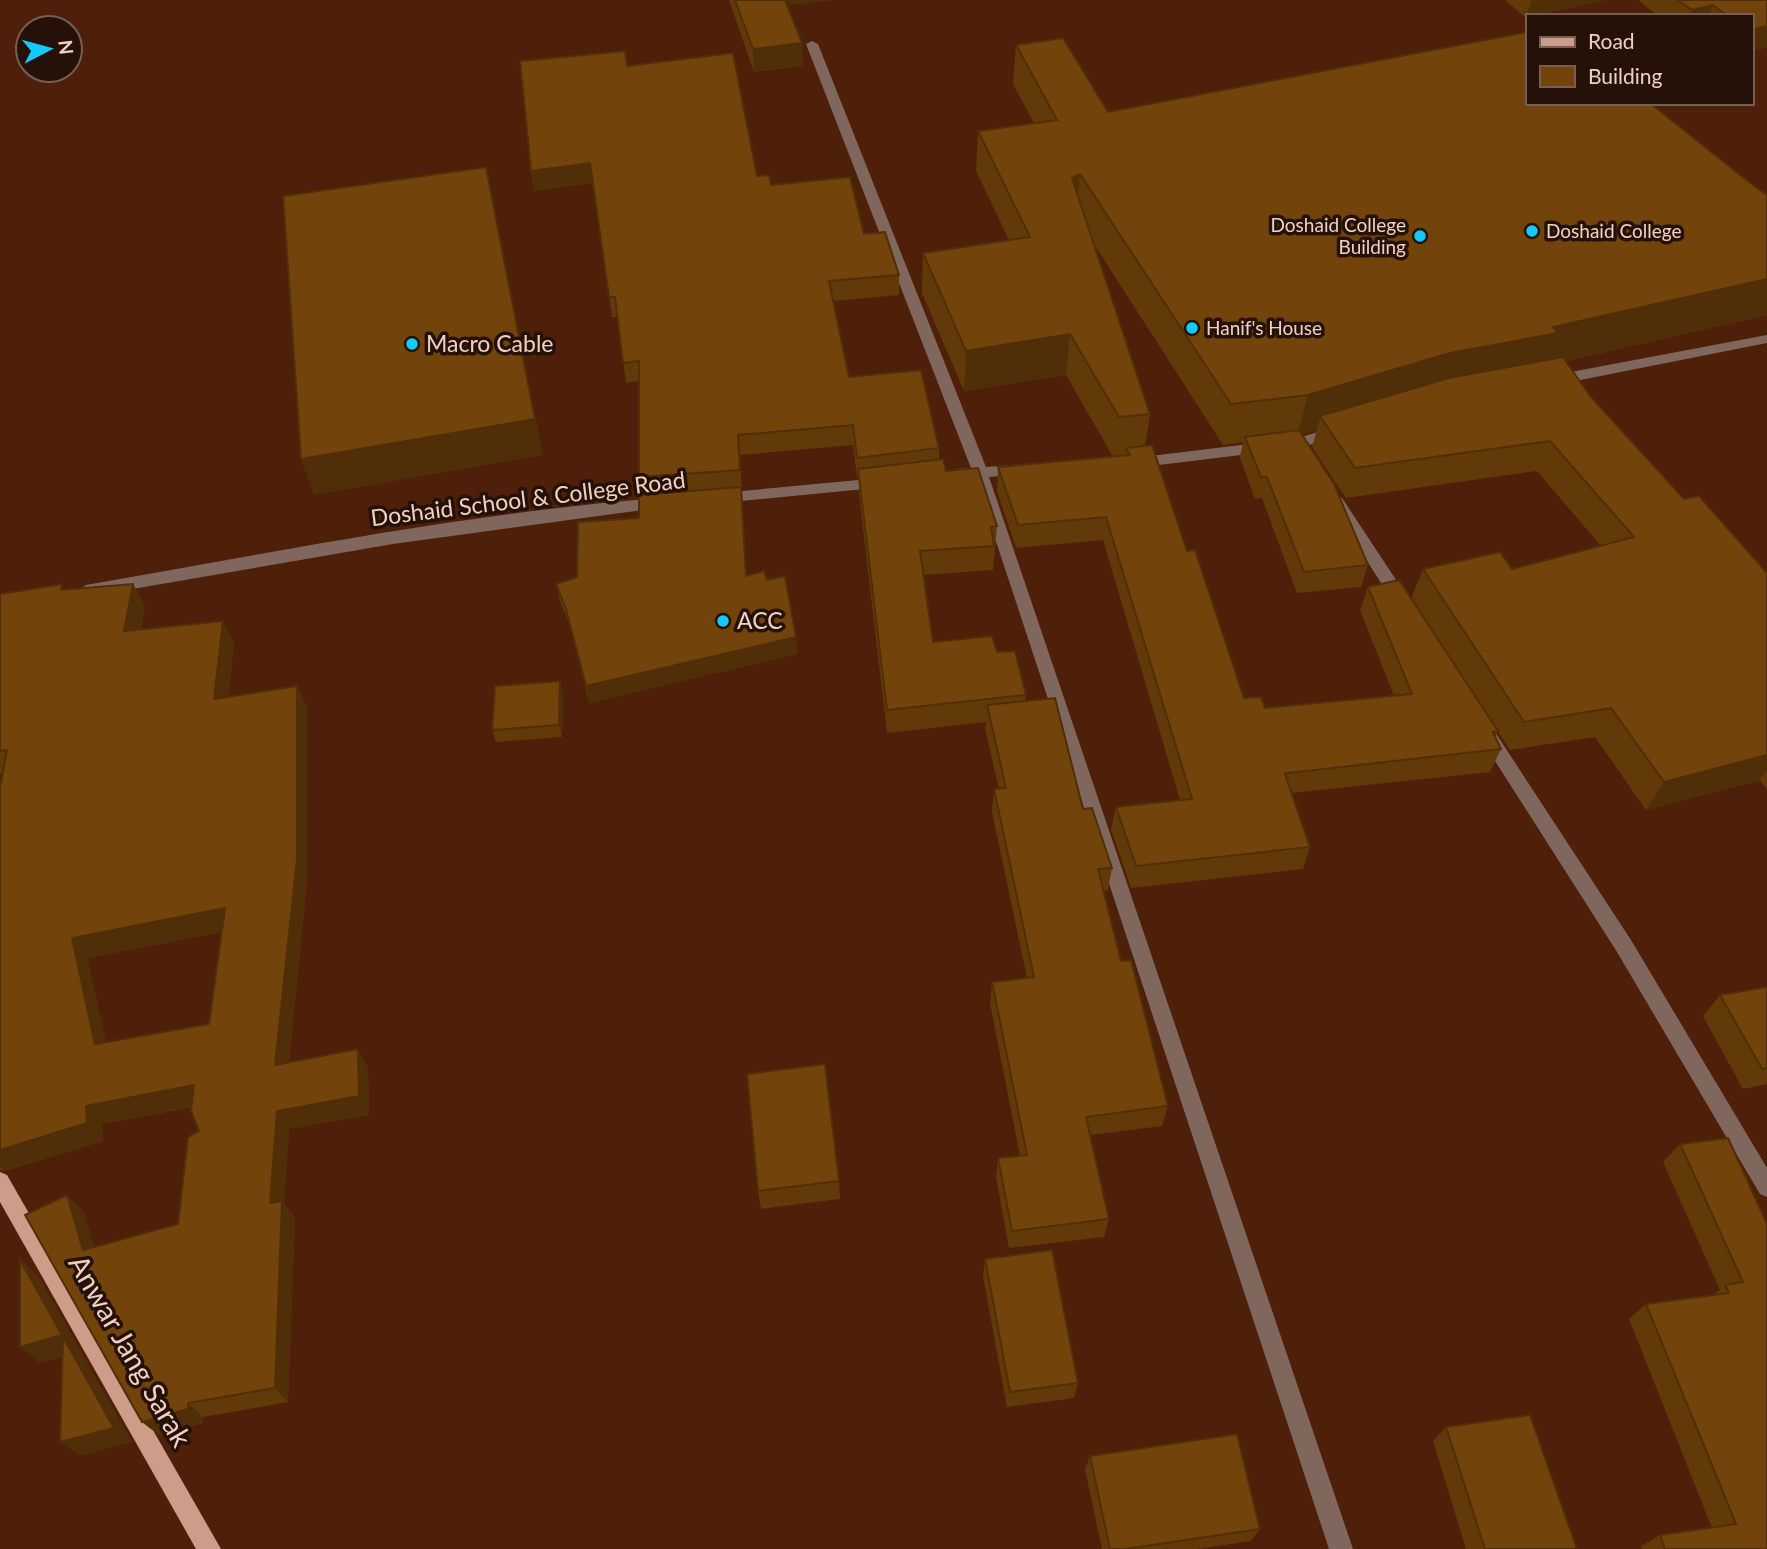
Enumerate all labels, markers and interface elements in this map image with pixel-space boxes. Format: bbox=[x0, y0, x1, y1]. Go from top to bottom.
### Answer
north arrow bbox=[14, 14, 84, 84]
legend bbox=[1526, 14, 1753, 105]
text: Road bbox=[1588, 28, 1635, 53]
text: N bbox=[54, 39, 79, 56]
text: Building bbox=[1588, 63, 1663, 88]
place label: Doshaid College Building bbox=[1271, 213, 1406, 258]
place label: Doshaid College bbox=[1546, 219, 1681, 242]
marker: Doshaid College bbox=[1524, 223, 1540, 239]
marker: Doshaid College Building bbox=[1412, 228, 1428, 244]
place label: Hanif's House bbox=[1206, 316, 1322, 339]
marker: Hanif's House bbox=[1184, 320, 1200, 336]
place label: Macro Cable bbox=[426, 329, 554, 357]
marker: Macro Cable bbox=[404, 336, 420, 352]
street label: Doshaid School & College Road bbox=[369, 465, 687, 531]
place label: ACC bbox=[737, 606, 783, 634]
marker: ACC bbox=[715, 613, 731, 629]
street label: Anwar Jang Sarak bbox=[62, 1249, 200, 1453]

